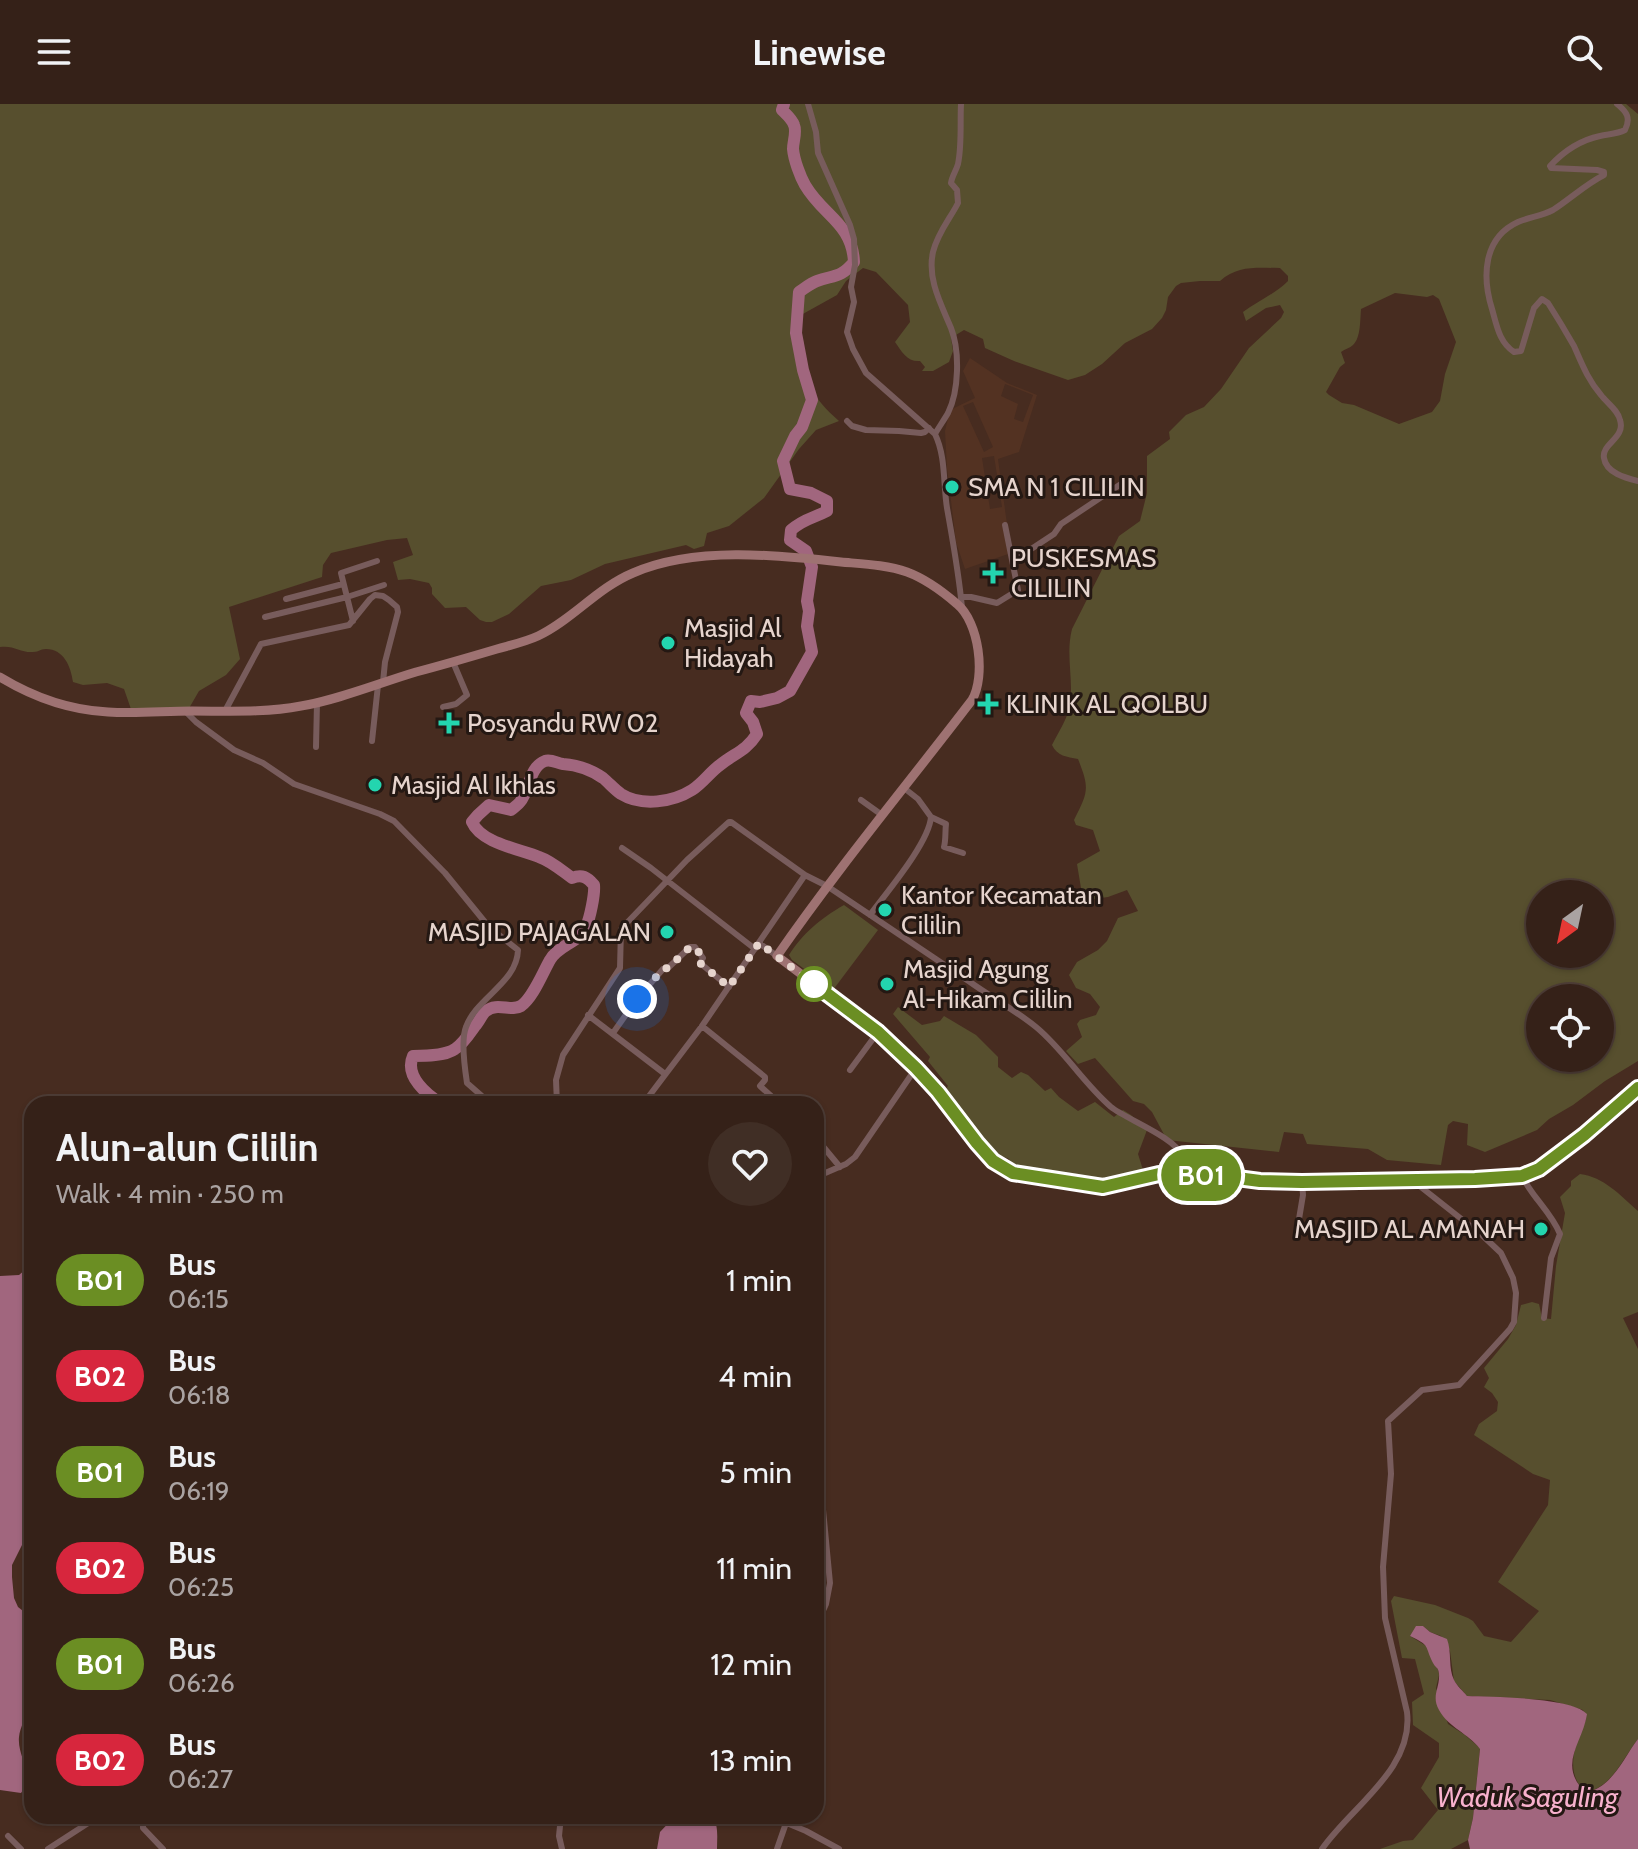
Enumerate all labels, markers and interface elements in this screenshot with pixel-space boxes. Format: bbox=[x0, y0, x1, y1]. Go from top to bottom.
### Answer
icon: menu bbox=[32, 30, 76, 74]
text: Linewise bbox=[752, 30, 886, 74]
icon: search bbox=[1562, 30, 1606, 74]
place label: SMA N 1 CILILIN bbox=[968, 471, 1145, 503]
marker: SMA N 1 CILILIN bbox=[943, 478, 961, 496]
place label: PUSKESMAS CILILIN bbox=[1011, 542, 1157, 604]
marker: PUSKESMAS CILILIN bbox=[982, 562, 1004, 584]
place label: Masjid Al Hidayah bbox=[684, 612, 781, 674]
marker: Masjid Al Hidayah bbox=[659, 634, 677, 652]
place label: KLINIK AL QOLBU bbox=[1006, 688, 1208, 720]
marker: KLINIK AL QOLBU bbox=[977, 693, 999, 715]
place label: Posyandu RW 02 bbox=[467, 707, 658, 739]
marker: Posyandu RW 02 bbox=[438, 712, 460, 734]
place label: Masjid Al Ikhlas bbox=[391, 769, 556, 801]
marker: Masjid Al Ikhlas bbox=[366, 776, 384, 794]
place label: Kantor Kecamatan Cililin bbox=[901, 879, 1102, 941]
north arrow bbox=[1526, 880, 1614, 968]
map controls bbox=[1526, 880, 1614, 1072]
marker: Kantor Kecamatan Cililin bbox=[876, 901, 894, 919]
place label: MASJID PAJAGALAN bbox=[428, 916, 651, 948]
marker: MASJID PAJAGALAN bbox=[658, 923, 676, 941]
place label: Masjid Agung Al-Hikam Cililin bbox=[903, 953, 1072, 1015]
unlabelled marker bbox=[797, 967, 831, 1001]
marker: Masjid Agung Al-Hikam Cililin bbox=[878, 975, 896, 993]
your location bbox=[617, 979, 657, 1019]
button: locate bbox=[1526, 984, 1614, 1072]
button: heart bbox=[708, 1122, 792, 1206]
text: Alun-alun Cililin bbox=[56, 1124, 319, 1171]
line badge: B01 bbox=[1155, 1149, 1247, 1201]
text: B01 bbox=[1177, 1158, 1225, 1192]
text: Walk · 4 min · 250 m bbox=[56, 1178, 284, 1210]
place label: MASJID AL AMANAH bbox=[1294, 1213, 1525, 1245]
marker: MASJID AL AMANAH bbox=[1532, 1220, 1550, 1238]
text: Bus bbox=[168, 1246, 216, 1283]
text: 1 min bbox=[726, 1262, 792, 1299]
text: B01 bbox=[76, 1263, 124, 1297]
text: 06:15 bbox=[168, 1283, 229, 1315]
text: Bus bbox=[168, 1342, 216, 1379]
text: 4 min bbox=[718, 1358, 792, 1395]
text: B02 bbox=[74, 1359, 126, 1393]
text: 06:18 bbox=[168, 1379, 231, 1411]
text: Bus bbox=[168, 1438, 216, 1475]
text: 5 min bbox=[720, 1454, 792, 1491]
text: B01 bbox=[76, 1455, 124, 1489]
text: 06:19 bbox=[168, 1475, 230, 1507]
text: Bus bbox=[168, 1534, 216, 1571]
text: 11 min bbox=[716, 1550, 792, 1587]
text: B02 bbox=[74, 1551, 126, 1585]
text: 06:25 bbox=[168, 1571, 234, 1603]
text: Bus bbox=[168, 1630, 216, 1667]
text: 12 min bbox=[710, 1646, 792, 1683]
text: B01 bbox=[76, 1647, 124, 1681]
text: 06:26 bbox=[168, 1667, 235, 1699]
text: Bus bbox=[168, 1726, 216, 1763]
text: 13 min bbox=[710, 1742, 792, 1779]
text: B02 bbox=[74, 1743, 126, 1777]
text: 06:27 bbox=[168, 1763, 233, 1795]
water label: Waduk Saguling bbox=[1436, 1780, 1619, 1814]

